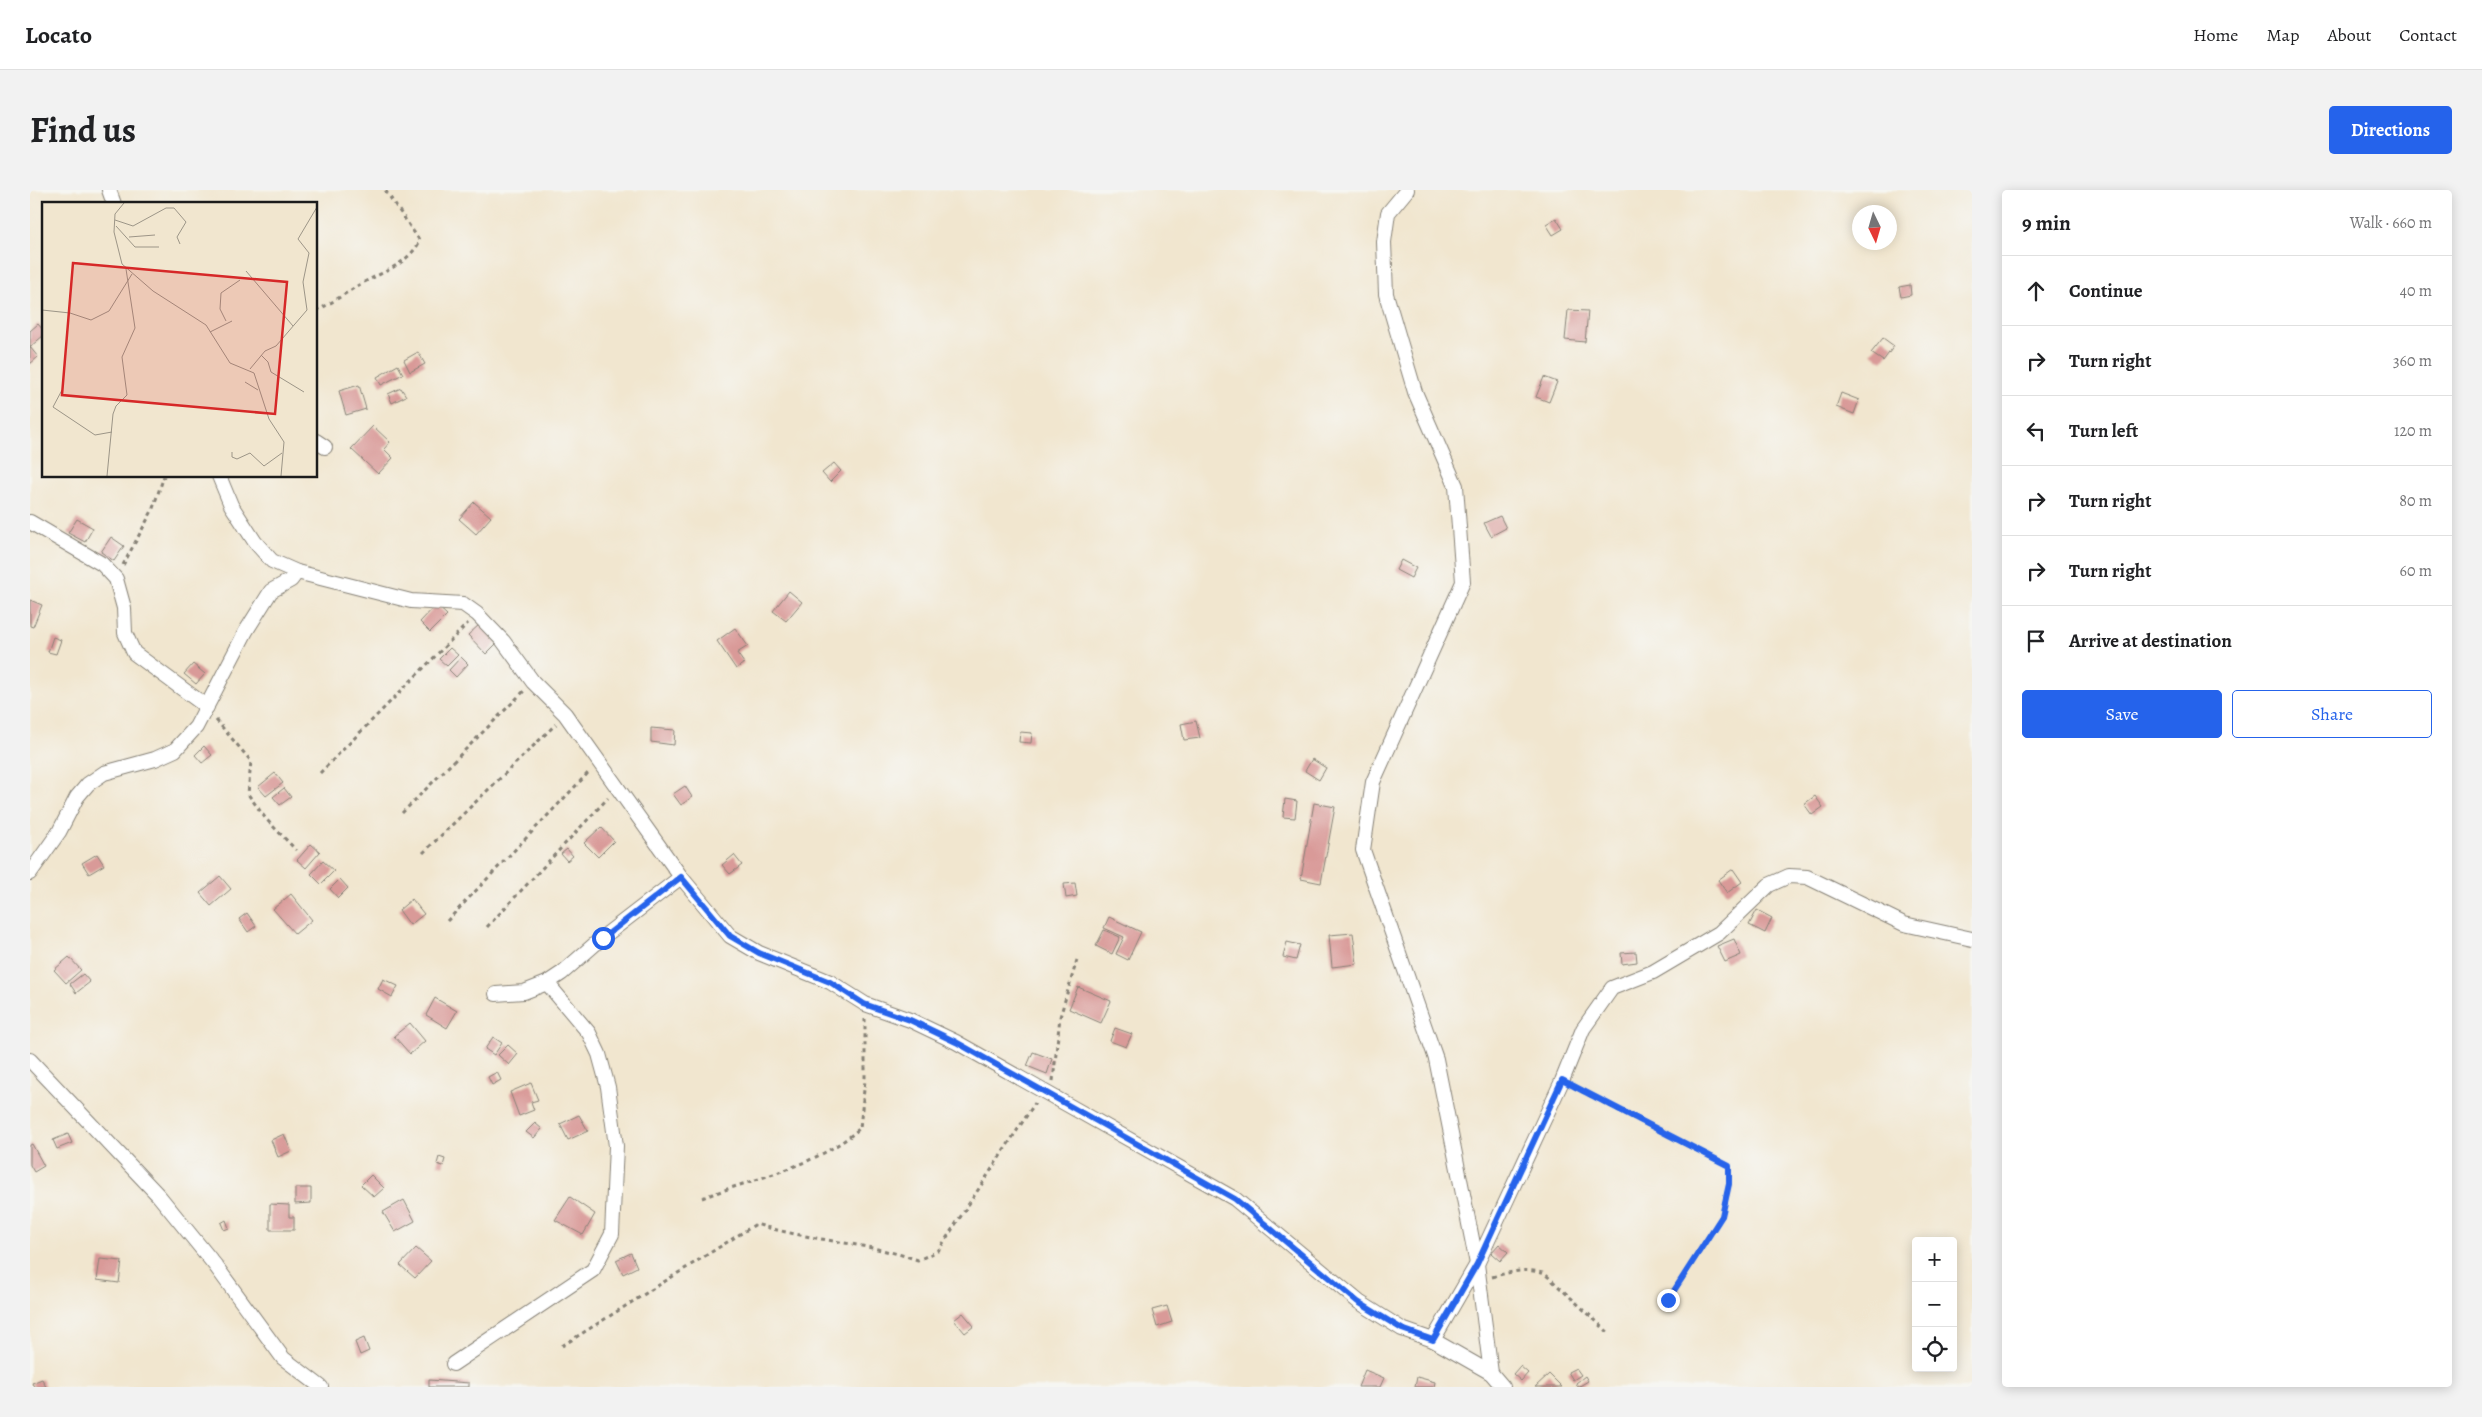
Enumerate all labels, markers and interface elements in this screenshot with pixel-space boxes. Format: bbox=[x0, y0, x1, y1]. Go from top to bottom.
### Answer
text: Locato bbox=[25, 19, 92, 51]
text: Home bbox=[2193, 23, 2238, 47]
text: Map bbox=[2266, 23, 2299, 47]
text: About bbox=[2327, 23, 2371, 47]
text: Contact bbox=[2399, 23, 2457, 47]
text: Find us bbox=[30, 106, 136, 154]
button: Directions bbox=[2329, 106, 2452, 154]
inset map bbox=[42, 202, 318, 478]
north arrow bbox=[1852, 205, 1897, 250]
text: 9 min bbox=[2022, 209, 2071, 237]
text: Walk · 660 m bbox=[2350, 212, 2432, 234]
icon: ahead bbox=[2022, 277, 2050, 305]
text: Continue bbox=[2069, 278, 2143, 304]
text: 40 m bbox=[2400, 280, 2432, 302]
icon: right bbox=[2022, 347, 2050, 375]
text: Turn right bbox=[2069, 348, 2151, 374]
text: 360 m bbox=[2393, 350, 2432, 372]
icon: left bbox=[2022, 417, 2050, 445]
text: Turn left bbox=[2069, 418, 2138, 444]
text: 120 m bbox=[2394, 420, 2432, 442]
icon: right bbox=[2022, 487, 2050, 515]
text: Turn right bbox=[2069, 488, 2151, 514]
text: 80 m bbox=[2399, 490, 2432, 512]
icon: right bbox=[2022, 557, 2050, 585]
text: Turn right bbox=[2069, 558, 2151, 584]
text: 60 m bbox=[2400, 560, 2432, 582]
icon: arrive bbox=[2022, 627, 2050, 655]
text: Arrive at destination bbox=[2069, 628, 2232, 654]
button: Save bbox=[2022, 690, 2222, 738]
button: Share bbox=[2232, 690, 2432, 738]
route start bbox=[592, 927, 615, 950]
map controls bbox=[1912, 1237, 1957, 1372]
button: + bbox=[1912, 1237, 1957, 1282]
button: − bbox=[1912, 1282, 1957, 1327]
route end bbox=[1657, 1289, 1680, 1312]
button: locate bbox=[1912, 1327, 1957, 1372]

